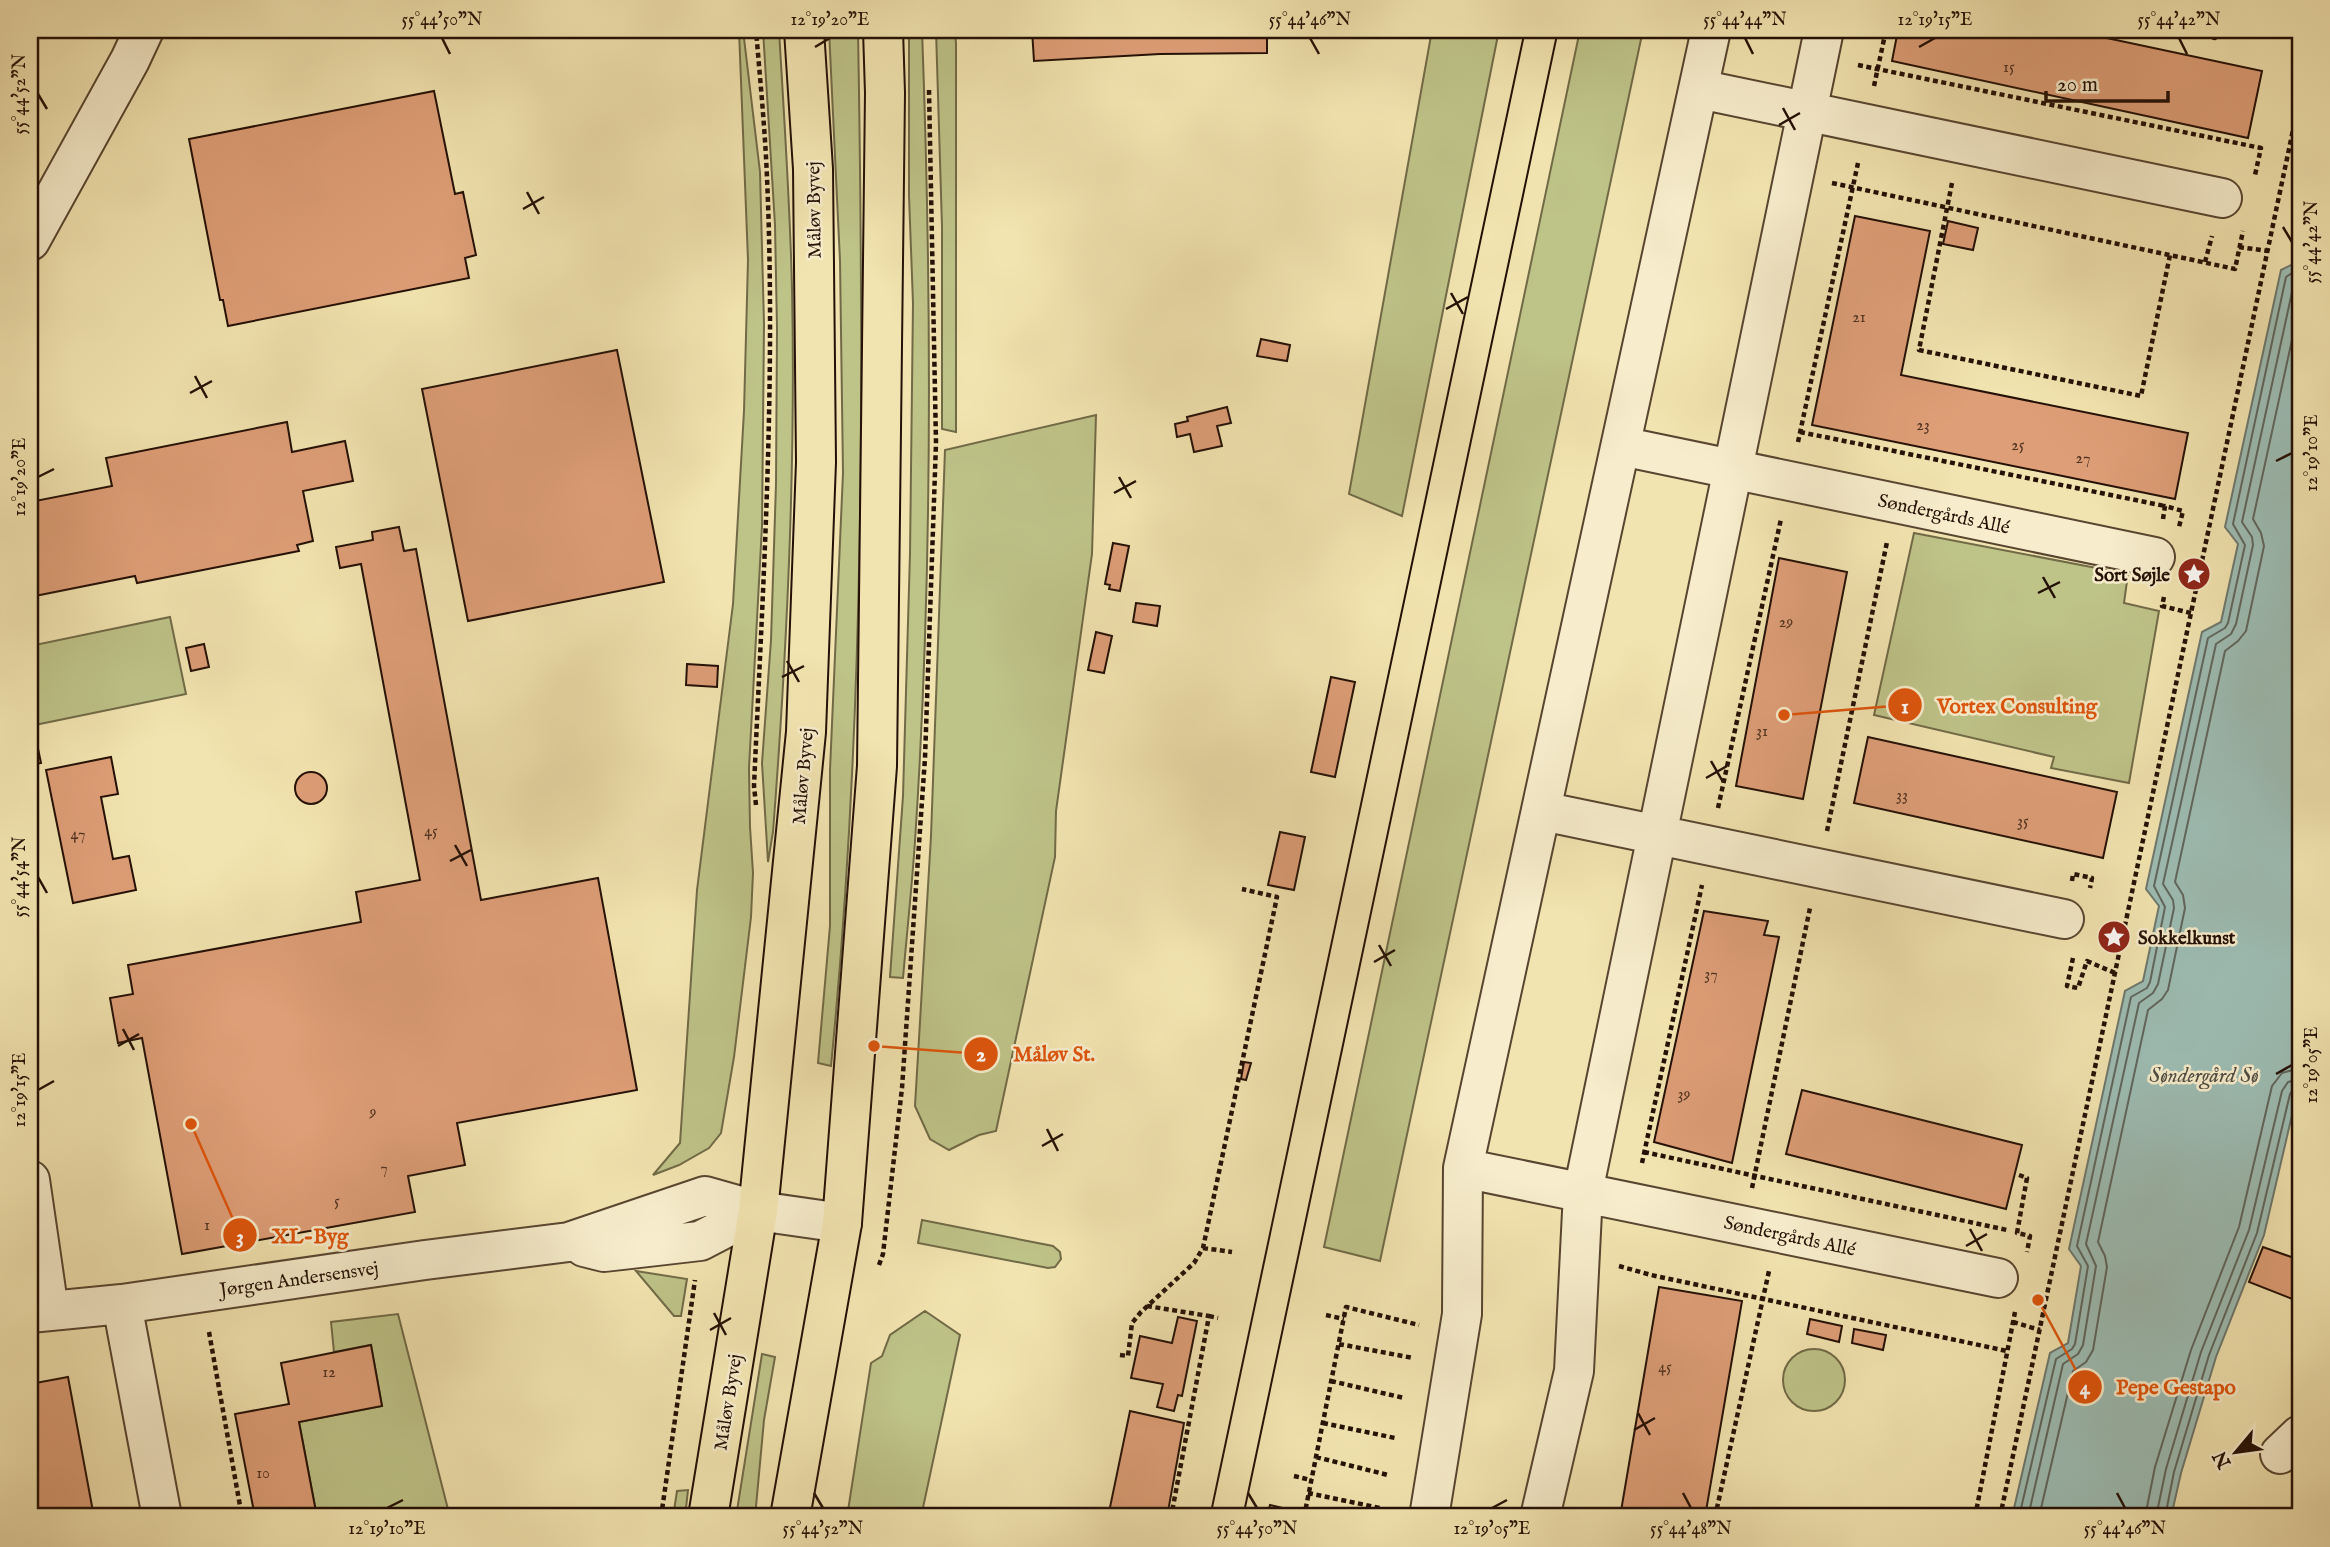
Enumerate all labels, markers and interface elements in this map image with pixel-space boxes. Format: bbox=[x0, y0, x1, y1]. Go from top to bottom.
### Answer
text: 55°44'50"N bbox=[401, 9, 483, 32]
text: 12°19'20"E bbox=[790, 9, 870, 32]
text: 55°44'46"N bbox=[1269, 9, 1352, 32]
text: 55°44'44"N bbox=[1703, 9, 1787, 32]
text: 12°19'15"E bbox=[1897, 9, 1973, 32]
text: 55°44'42"N bbox=[2137, 9, 2221, 32]
text: 55°44'52"N bbox=[9, 53, 32, 134]
house number: 15 bbox=[2003, 58, 2015, 78]
scale bar bbox=[2046, 60, 2169, 104]
text: 20 m bbox=[2057, 72, 2098, 99]
street label: Måløv Byvej bbox=[802, 161, 828, 259]
text: 55°44'42"N bbox=[2301, 200, 2324, 284]
house number: 21 bbox=[1852, 308, 1866, 328]
text: 12°19'10"E bbox=[2301, 414, 2324, 492]
house number: 23 bbox=[1916, 416, 1930, 436]
house number: 25 bbox=[2011, 436, 2025, 456]
text: 12°19'20"E bbox=[9, 437, 32, 517]
house number: 27 bbox=[2076, 449, 2090, 469]
street label: Søndergårds Allé bbox=[1875, 489, 2012, 541]
place icon: Sort Søjle bbox=[2175, 555, 2213, 593]
place label: Sort Søjle bbox=[2094, 564, 2170, 588]
house number: 29 bbox=[1779, 613, 1793, 633]
callout: Vortex Consulting bbox=[1888, 684, 2111, 726]
text: 1 bbox=[1901, 694, 1909, 721]
text: Vortex Consulting bbox=[1936, 694, 2098, 721]
house number: 31 bbox=[1756, 722, 1768, 742]
street label: Måløv Byvej bbox=[788, 727, 820, 826]
house number: 33 bbox=[1896, 786, 1908, 806]
house number: 35 bbox=[2017, 812, 2029, 832]
house number: 45 bbox=[424, 822, 438, 842]
house number: 47 bbox=[71, 825, 85, 845]
text: 55°44'54"N bbox=[9, 836, 32, 918]
place icon: Sokkelkunst bbox=[2095, 918, 2133, 956]
place label: Sokkelkunst bbox=[2138, 927, 2236, 951]
house number: 37 bbox=[1704, 965, 1718, 985]
text: 12°19'05"E bbox=[2301, 1026, 2324, 1104]
callout: Måløv St. bbox=[964, 1033, 1109, 1075]
text: 2 bbox=[976, 1042, 986, 1069]
text: Måløv St. bbox=[1013, 1042, 1095, 1069]
text: 12°19'15"E bbox=[9, 1052, 32, 1128]
water label: Søndergård Sø bbox=[2149, 1063, 2259, 1090]
house number: 39 bbox=[1678, 1085, 1690, 1105]
house number: 9 bbox=[369, 1103, 377, 1123]
house number: 7 bbox=[380, 1159, 388, 1179]
house number: 5 bbox=[334, 1192, 340, 1212]
street label: Søndergårds Allé bbox=[1721, 1211, 1858, 1263]
callout: XL-Byg bbox=[222, 1214, 362, 1256]
house number: 1 bbox=[204, 1216, 210, 1236]
text: 3 bbox=[236, 1224, 244, 1251]
text: XL-Byg bbox=[271, 1224, 349, 1251]
street label: Jørgen Andersensvej bbox=[216, 1257, 380, 1303]
street label: Måløv Byvej bbox=[710, 1352, 748, 1452]
house number: 45 bbox=[1658, 1358, 1672, 1378]
house number: 12 bbox=[322, 1363, 336, 1383]
callout: Pepe Gestapo bbox=[2068, 1366, 2250, 1408]
text: 4 bbox=[2080, 1375, 2091, 1402]
text: Pepe Gestapo bbox=[2116, 1375, 2237, 1402]
north arrow bbox=[2200, 1418, 2270, 1488]
text: N bbox=[2208, 1446, 2238, 1473]
house number: 10 bbox=[256, 1464, 270, 1484]
text: 12°19'10"E bbox=[348, 1518, 426, 1541]
text: 55°44'52"N bbox=[783, 1518, 864, 1541]
text: 55°44'50"N bbox=[1216, 1518, 1298, 1541]
text: 12°19'05"E bbox=[1453, 1518, 1531, 1541]
text: 55°44'48"N bbox=[1650, 1518, 1732, 1541]
text: 55°44'46"N bbox=[2084, 1518, 2167, 1541]

